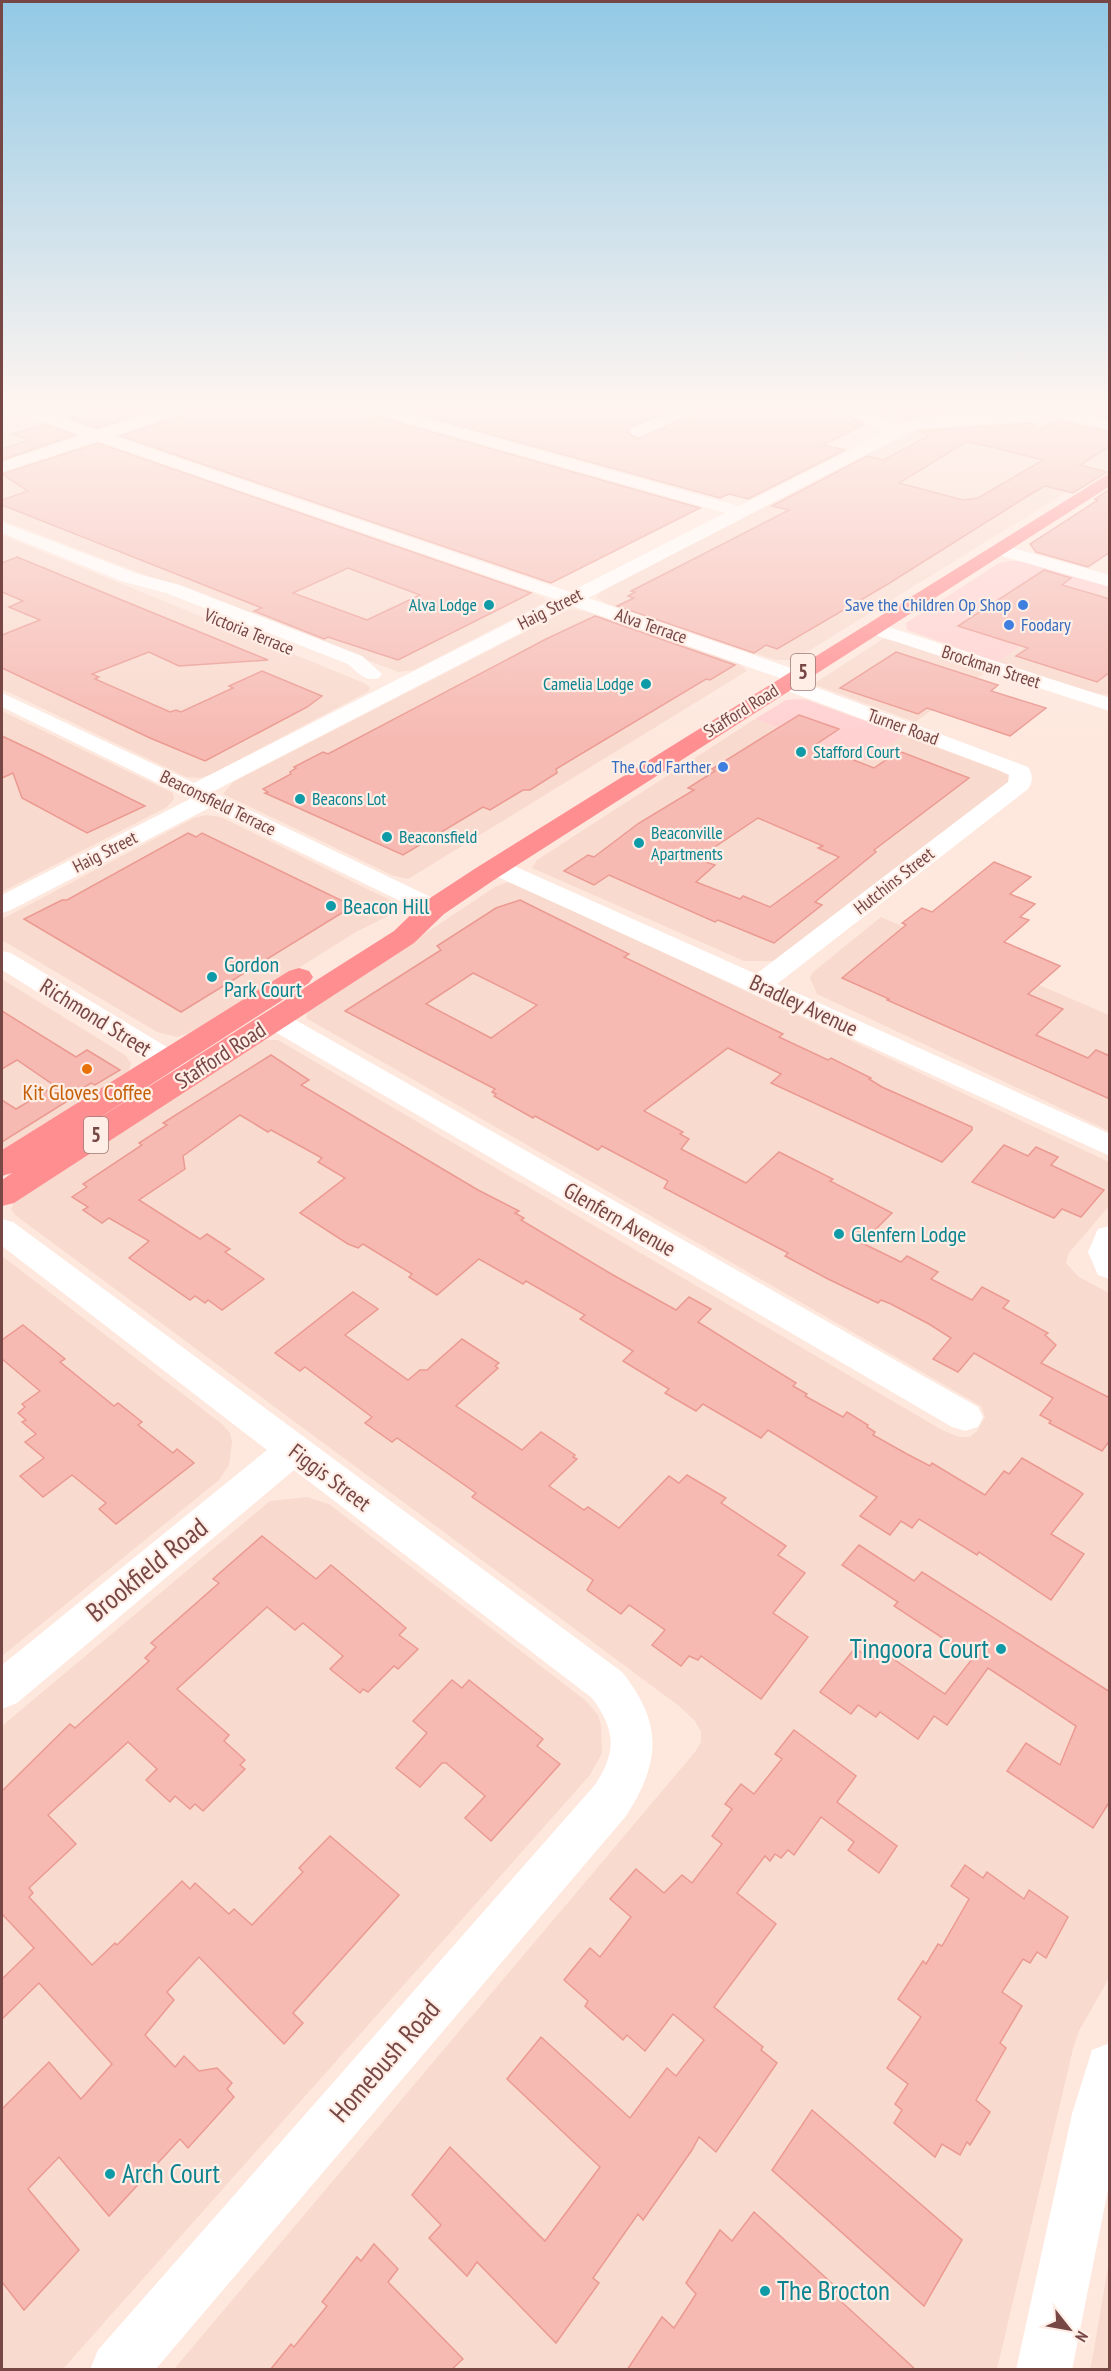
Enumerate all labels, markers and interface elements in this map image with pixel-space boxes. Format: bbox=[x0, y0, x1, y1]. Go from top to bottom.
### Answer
street label: Haig Street bbox=[514, 582, 586, 635]
place label: Alva Lodge bbox=[409, 593, 477, 616]
place label: Save the Children Op Shop bbox=[845, 593, 1011, 616]
marker: Alva Lodge bbox=[482, 598, 496, 612]
marker: Save the Children Op Shop bbox=[1016, 598, 1030, 612]
street label: Victoria Terrace bbox=[200, 603, 297, 660]
street label: Alva Terrace bbox=[612, 603, 690, 649]
place label: Foodary bbox=[1021, 613, 1071, 636]
marker: Foodary bbox=[1002, 618, 1016, 632]
street label: Brockman Street bbox=[939, 640, 1043, 693]
road number: 5 bbox=[791, 654, 815, 690]
place label: Camelia Lodge bbox=[543, 672, 634, 695]
marker: Camelia Lodge bbox=[639, 677, 653, 691]
street label: Stafford Road bbox=[699, 679, 782, 743]
street label: Turner Road bbox=[864, 703, 942, 750]
place label: Stafford Court bbox=[813, 740, 900, 763]
marker: Stafford Court bbox=[794, 745, 808, 759]
place label: The Cod Farther bbox=[611, 755, 711, 778]
marker: The Cod Farther bbox=[716, 760, 730, 774]
street label: Beaconsfield Terrace bbox=[157, 765, 280, 840]
place label: Beacons Lot bbox=[312, 787, 386, 810]
marker: Beacons Lot bbox=[293, 792, 307, 806]
place label: Beaconville Apartments bbox=[651, 821, 723, 865]
street label: Haig Street bbox=[69, 825, 141, 878]
place label: Beaconsfield bbox=[399, 825, 477, 848]
marker: Beaconsfield bbox=[380, 830, 394, 844]
marker: Beaconville Apartments bbox=[632, 836, 646, 850]
street label: Hutchins Street bbox=[849, 842, 938, 919]
place label: Beacon Hill bbox=[343, 892, 430, 920]
marker: Beacon Hill bbox=[324, 899, 338, 913]
place label: Gordon Park Court bbox=[224, 950, 302, 1003]
street label: Bradley Avenue bbox=[746, 968, 862, 1042]
marker: Gordon Park Court bbox=[205, 970, 219, 984]
street label: Richmond Street bbox=[35, 972, 157, 1062]
street label: Stafford Road bbox=[169, 1015, 271, 1095]
marker: Kit Gloves Coffee bbox=[80, 1062, 94, 1076]
place label: Kit Gloves Coffee bbox=[22, 1078, 152, 1106]
road number: 5 bbox=[84, 1117, 108, 1153]
street label: Glenfern Avenue bbox=[559, 1176, 681, 1262]
place label: Glenfern Lodge bbox=[851, 1220, 966, 1248]
marker: Glenfern Lodge bbox=[832, 1227, 846, 1241]
street label: Figgis Street bbox=[284, 1437, 376, 1517]
street label: Brookfield Road bbox=[79, 1510, 214, 1629]
place label: Tingoora Court bbox=[850, 1631, 990, 1665]
marker: Tingoora Court bbox=[994, 1642, 1008, 1656]
street label: Homebush Road bbox=[322, 1992, 447, 2129]
place label: Arch Court bbox=[122, 2156, 220, 2190]
marker: Arch Court bbox=[103, 2167, 117, 2181]
place label: The Brocton bbox=[777, 2273, 890, 2307]
marker: The Brocton bbox=[758, 2284, 772, 2298]
north arrow bbox=[1039, 2299, 1099, 2359]
text: N bbox=[1071, 2328, 1093, 2346]

